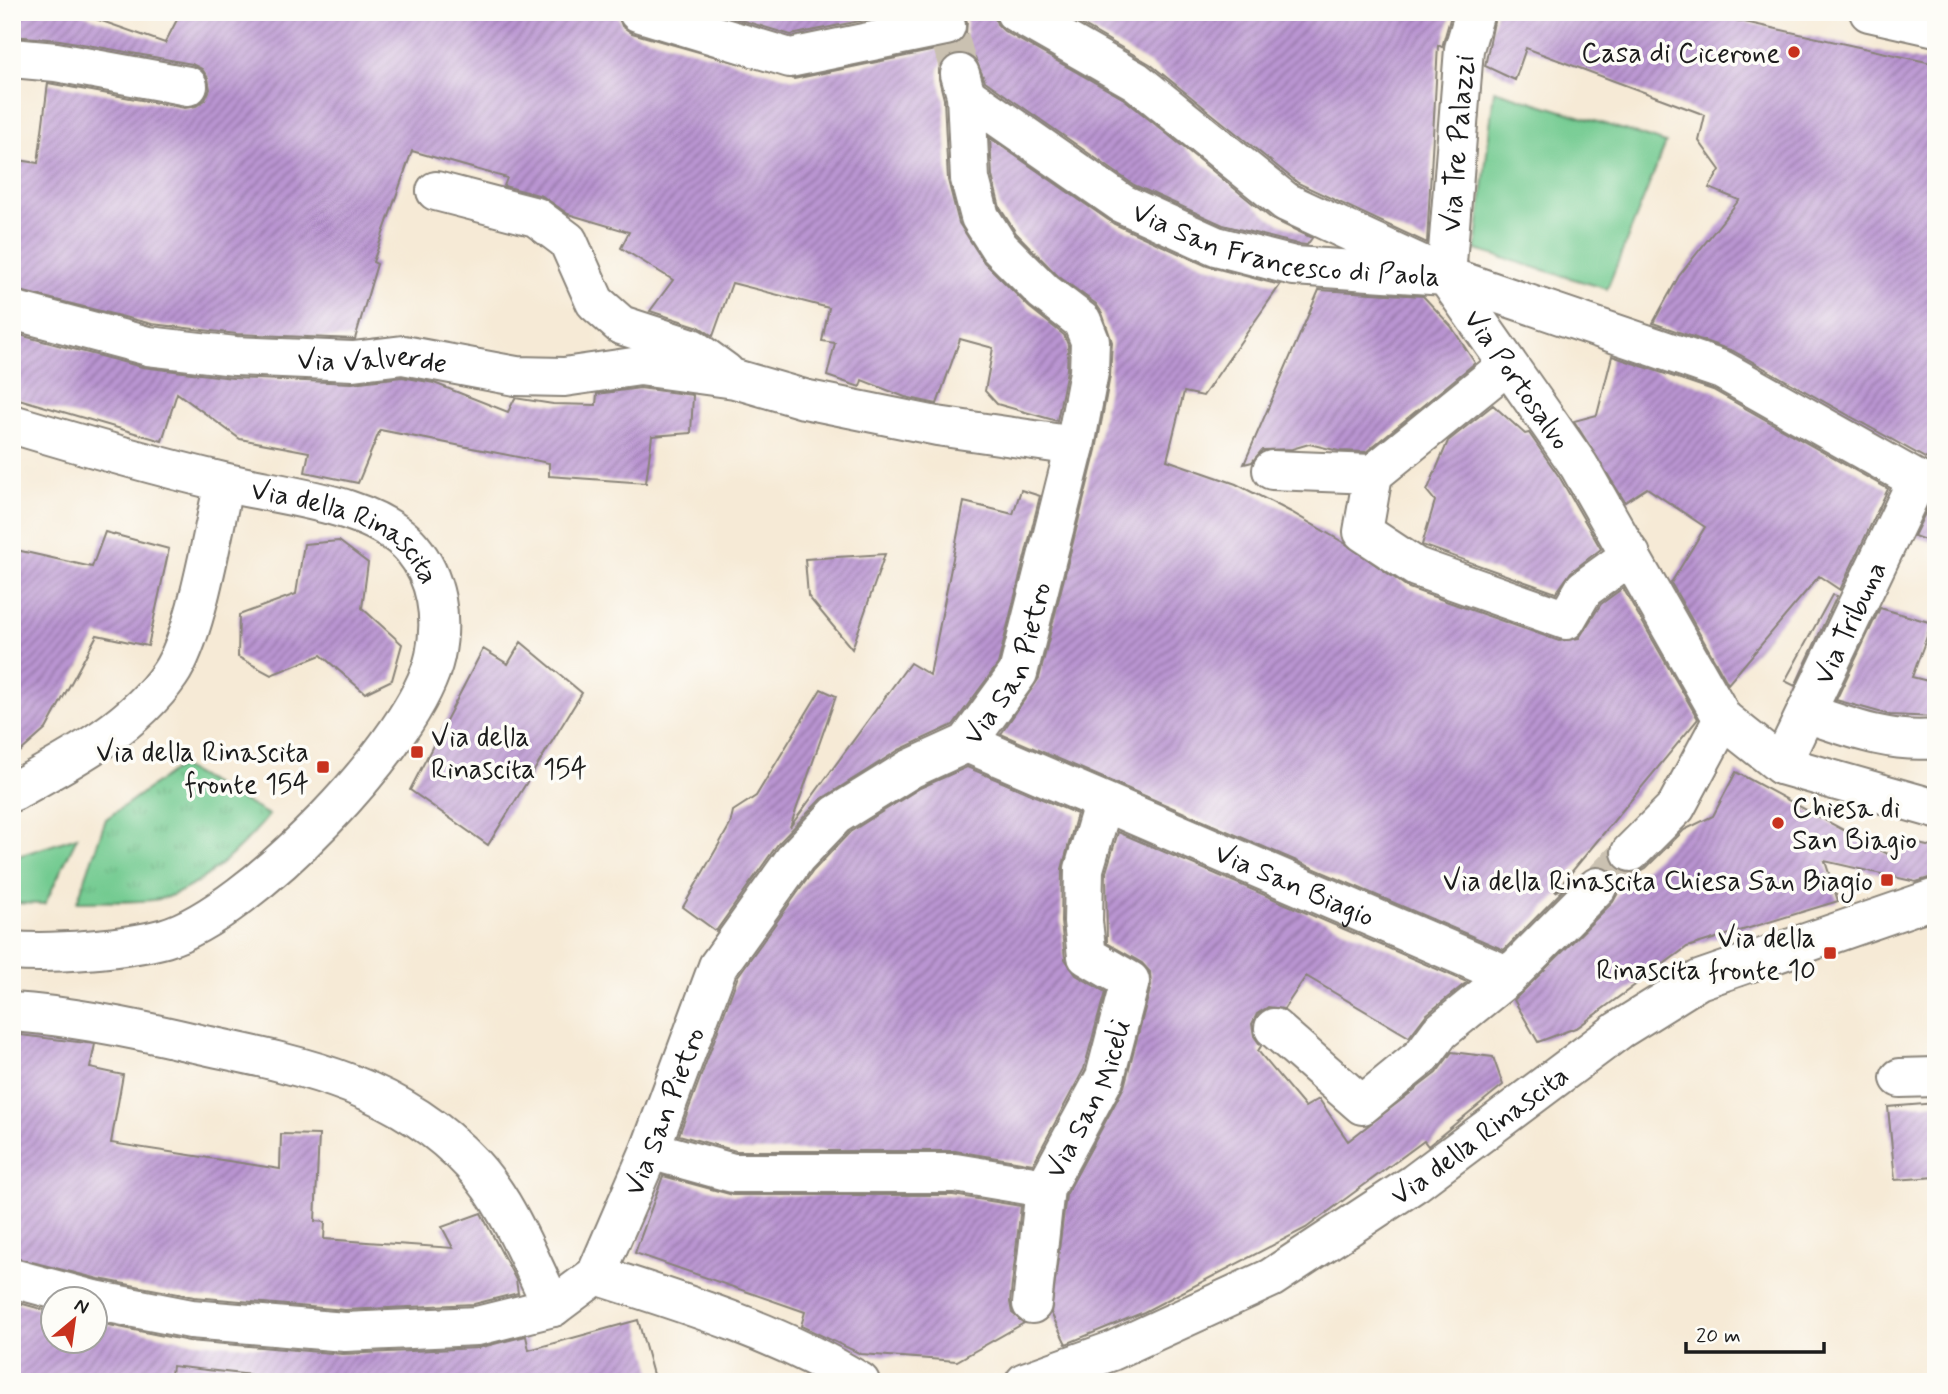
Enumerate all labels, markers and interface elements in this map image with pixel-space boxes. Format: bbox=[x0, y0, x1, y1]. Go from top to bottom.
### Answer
place label: Casa di Cicerone bbox=[1581, 36, 1780, 73]
marker: Casa di Cicerone bbox=[1786, 44, 1802, 60]
street label: Via Tre Palazzi bbox=[1434, 54, 1484, 234]
street label: Via San Francesco di Paola bbox=[1126, 195, 1441, 297]
street label: Via Portosalvo bbox=[1454, 303, 1578, 458]
street label: Via Valverde bbox=[296, 338, 450, 384]
street label: Via della Rinascita bbox=[248, 472, 446, 590]
street label: Via Tribuna bbox=[1806, 556, 1897, 691]
street label: Via San Pietro bbox=[956, 578, 1061, 753]
place label: Via della Rinascita 154 bbox=[431, 720, 587, 789]
place label: Via della Rinascita fronte 154 bbox=[96, 735, 309, 804]
marker: Via della Rinascita 154 bbox=[409, 744, 425, 760]
marker: Via della Rinascita fronte 154 bbox=[315, 759, 331, 775]
place label: Chiesa di San Biagio bbox=[1792, 791, 1917, 860]
marker: Chiesa di San Biagio bbox=[1770, 815, 1786, 831]
street label: Via San Biagio bbox=[1208, 836, 1380, 937]
place label: Via della Rinascita Chiesa San Biagio bbox=[1443, 864, 1873, 903]
marker: Via della Rinascita Chiesa San Biagio bbox=[1879, 872, 1895, 888]
place label: Via della Rinascita fronte 10 bbox=[1596, 921, 1816, 990]
marker: Via della Rinascita fronte 10 bbox=[1822, 945, 1838, 961]
street label: Via San Miceli bbox=[1038, 1016, 1140, 1185]
street label: Via San Pietro bbox=[617, 1022, 715, 1202]
street label: Via della Rinascita bbox=[1384, 1058, 1577, 1215]
north arrow bbox=[38, 1286, 108, 1356]
text: N bbox=[70, 1292, 93, 1320]
scale bar bbox=[1686, 1310, 1824, 1354]
text: 20 m bbox=[1696, 1322, 1741, 1350]

